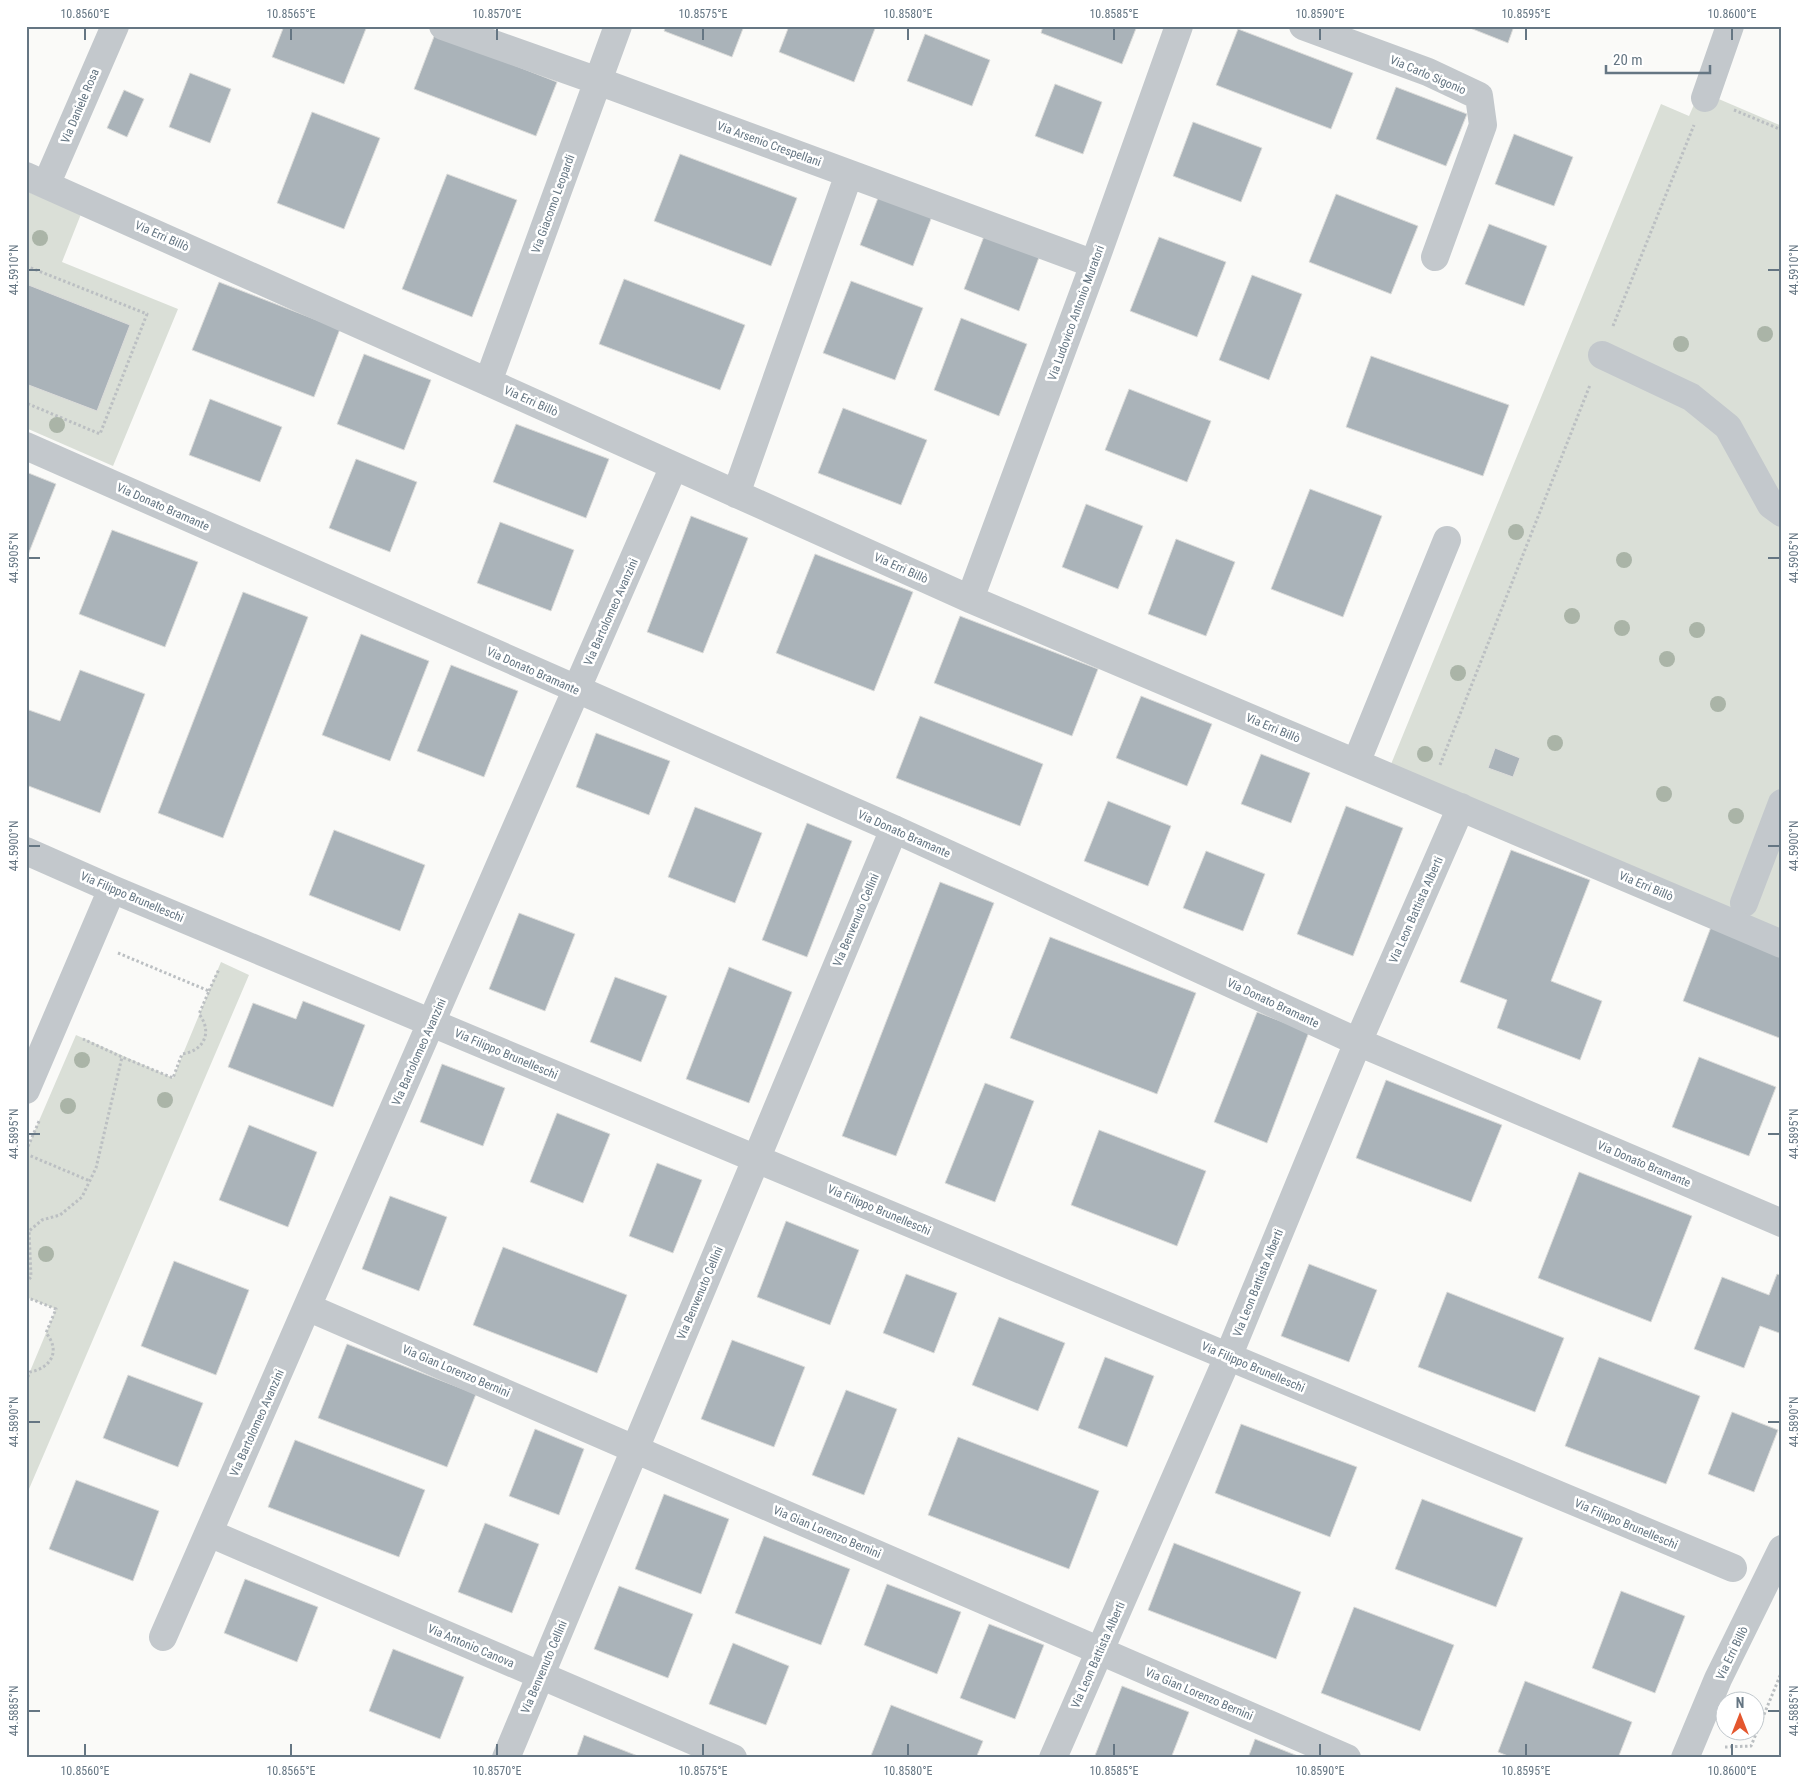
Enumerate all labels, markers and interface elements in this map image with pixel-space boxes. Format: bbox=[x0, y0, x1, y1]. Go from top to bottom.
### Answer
text: 10.8560°E bbox=[60, 7, 110, 21]
text: 10.8565°E bbox=[266, 7, 316, 21]
text: 10.8570°E bbox=[472, 7, 522, 21]
text: 10.8575°E bbox=[678, 7, 728, 21]
text: 10.8580°E bbox=[883, 7, 933, 21]
text: 10.8585°E bbox=[1089, 7, 1139, 21]
text: 10.8590°E bbox=[1295, 7, 1345, 21]
text: 10.8595°E bbox=[1501, 7, 1551, 21]
text: 10.8600°E bbox=[1707, 7, 1757, 21]
scale bar bbox=[1606, 42, 1709, 74]
text: 20 m bbox=[1613, 51, 1643, 69]
street label: Via Carlo Sigonio bbox=[1388, 53, 1468, 97]
street label: Via Daniele Rosa bbox=[58, 66, 102, 145]
street label: Via Arsenio Crespellani bbox=[715, 119, 823, 169]
street label: Via Giacomo Leopardi bbox=[529, 153, 577, 255]
street label: Via Erri Billò bbox=[133, 218, 191, 254]
street label: Via Ludovico Antonio Muratori bbox=[1045, 244, 1107, 382]
text: 44.5910°N bbox=[7, 245, 21, 295]
text: 44.5910°N bbox=[1787, 245, 1801, 295]
street label: Via Erri Billò bbox=[502, 383, 560, 419]
street label: Via Donato Bramante bbox=[114, 480, 212, 534]
text: 44.5905°N bbox=[7, 533, 21, 583]
text: 44.5905°N bbox=[1787, 533, 1801, 583]
street label: Via Erri Billò bbox=[872, 550, 930, 586]
street label: Via Bartolomeo Avanzini bbox=[581, 556, 641, 668]
street label: Via Donato Bramante bbox=[484, 644, 582, 698]
street label: Via Erri Billò bbox=[1244, 710, 1302, 746]
street label: Via Donato Bramante bbox=[855, 807, 953, 861]
text: 44.5900°N bbox=[7, 821, 21, 871]
text: 44.5900°N bbox=[1787, 821, 1801, 871]
street label: Via Leon Battista Alberti bbox=[1386, 855, 1446, 965]
street label: Via Erri Billò bbox=[1617, 868, 1675, 904]
street label: Via Filippo Brunelleschi bbox=[78, 869, 186, 925]
street label: Via Benvenuto Cellini bbox=[830, 871, 882, 969]
street label: Via Donato Bramante bbox=[1225, 975, 1322, 1031]
street label: Via Bartolomeo Avanzini bbox=[389, 996, 449, 1108]
street label: Via Filippo Brunelleschi bbox=[452, 1026, 560, 1082]
text: 44.5895°N bbox=[7, 1109, 21, 1159]
text: 44.5895°N bbox=[1787, 1109, 1801, 1159]
street label: Via Donato Bramante bbox=[1595, 1138, 1693, 1190]
street label: Via Filippo Brunelleschi bbox=[825, 1182, 933, 1238]
street label: Via Leon Battista Alberti bbox=[1230, 1227, 1286, 1339]
street label: Via Benvenuto Cellini bbox=[674, 1244, 726, 1342]
street label: Via Filippo Brunelleschi bbox=[1199, 1339, 1307, 1395]
street label: Via Gian Lorenzo Bernini bbox=[400, 1342, 512, 1400]
street label: Via Bartolomeo Avanzini bbox=[227, 1367, 287, 1479]
text: 44.5890°N bbox=[7, 1397, 21, 1447]
text: 44.5890°N bbox=[1787, 1397, 1801, 1447]
street label: Via Filippo Brunelleschi bbox=[1572, 1496, 1680, 1552]
street label: Via Gian Lorenzo Bernini bbox=[771, 1503, 883, 1561]
street label: Via Leon Battista Alberti bbox=[1068, 1600, 1128, 1710]
street label: Via Benvenuto Cellini bbox=[518, 1618, 570, 1716]
street label: Via Antonio Canova bbox=[426, 1621, 517, 1671]
street label: Via Erri Billò bbox=[1713, 1624, 1751, 1682]
street label: Via Gian Lorenzo Bernini bbox=[1143, 1665, 1255, 1723]
text: 44.5885°N bbox=[7, 1686, 21, 1736]
text: 44.5885°N bbox=[1787, 1686, 1801, 1736]
north arrow bbox=[1716, 1692, 1766, 1742]
text: N bbox=[1736, 1695, 1744, 1711]
text: 10.8560°E bbox=[60, 1764, 110, 1778]
text: 10.8565°E bbox=[266, 1764, 316, 1778]
text: 10.8570°E bbox=[472, 1764, 522, 1778]
text: 10.8575°E bbox=[678, 1764, 728, 1778]
text: 10.8580°E bbox=[883, 1764, 933, 1778]
text: 10.8585°E bbox=[1089, 1764, 1139, 1778]
text: 10.8590°E bbox=[1295, 1764, 1345, 1778]
text: 10.8595°E bbox=[1501, 1764, 1551, 1778]
text: 10.8600°E bbox=[1707, 1764, 1757, 1778]

